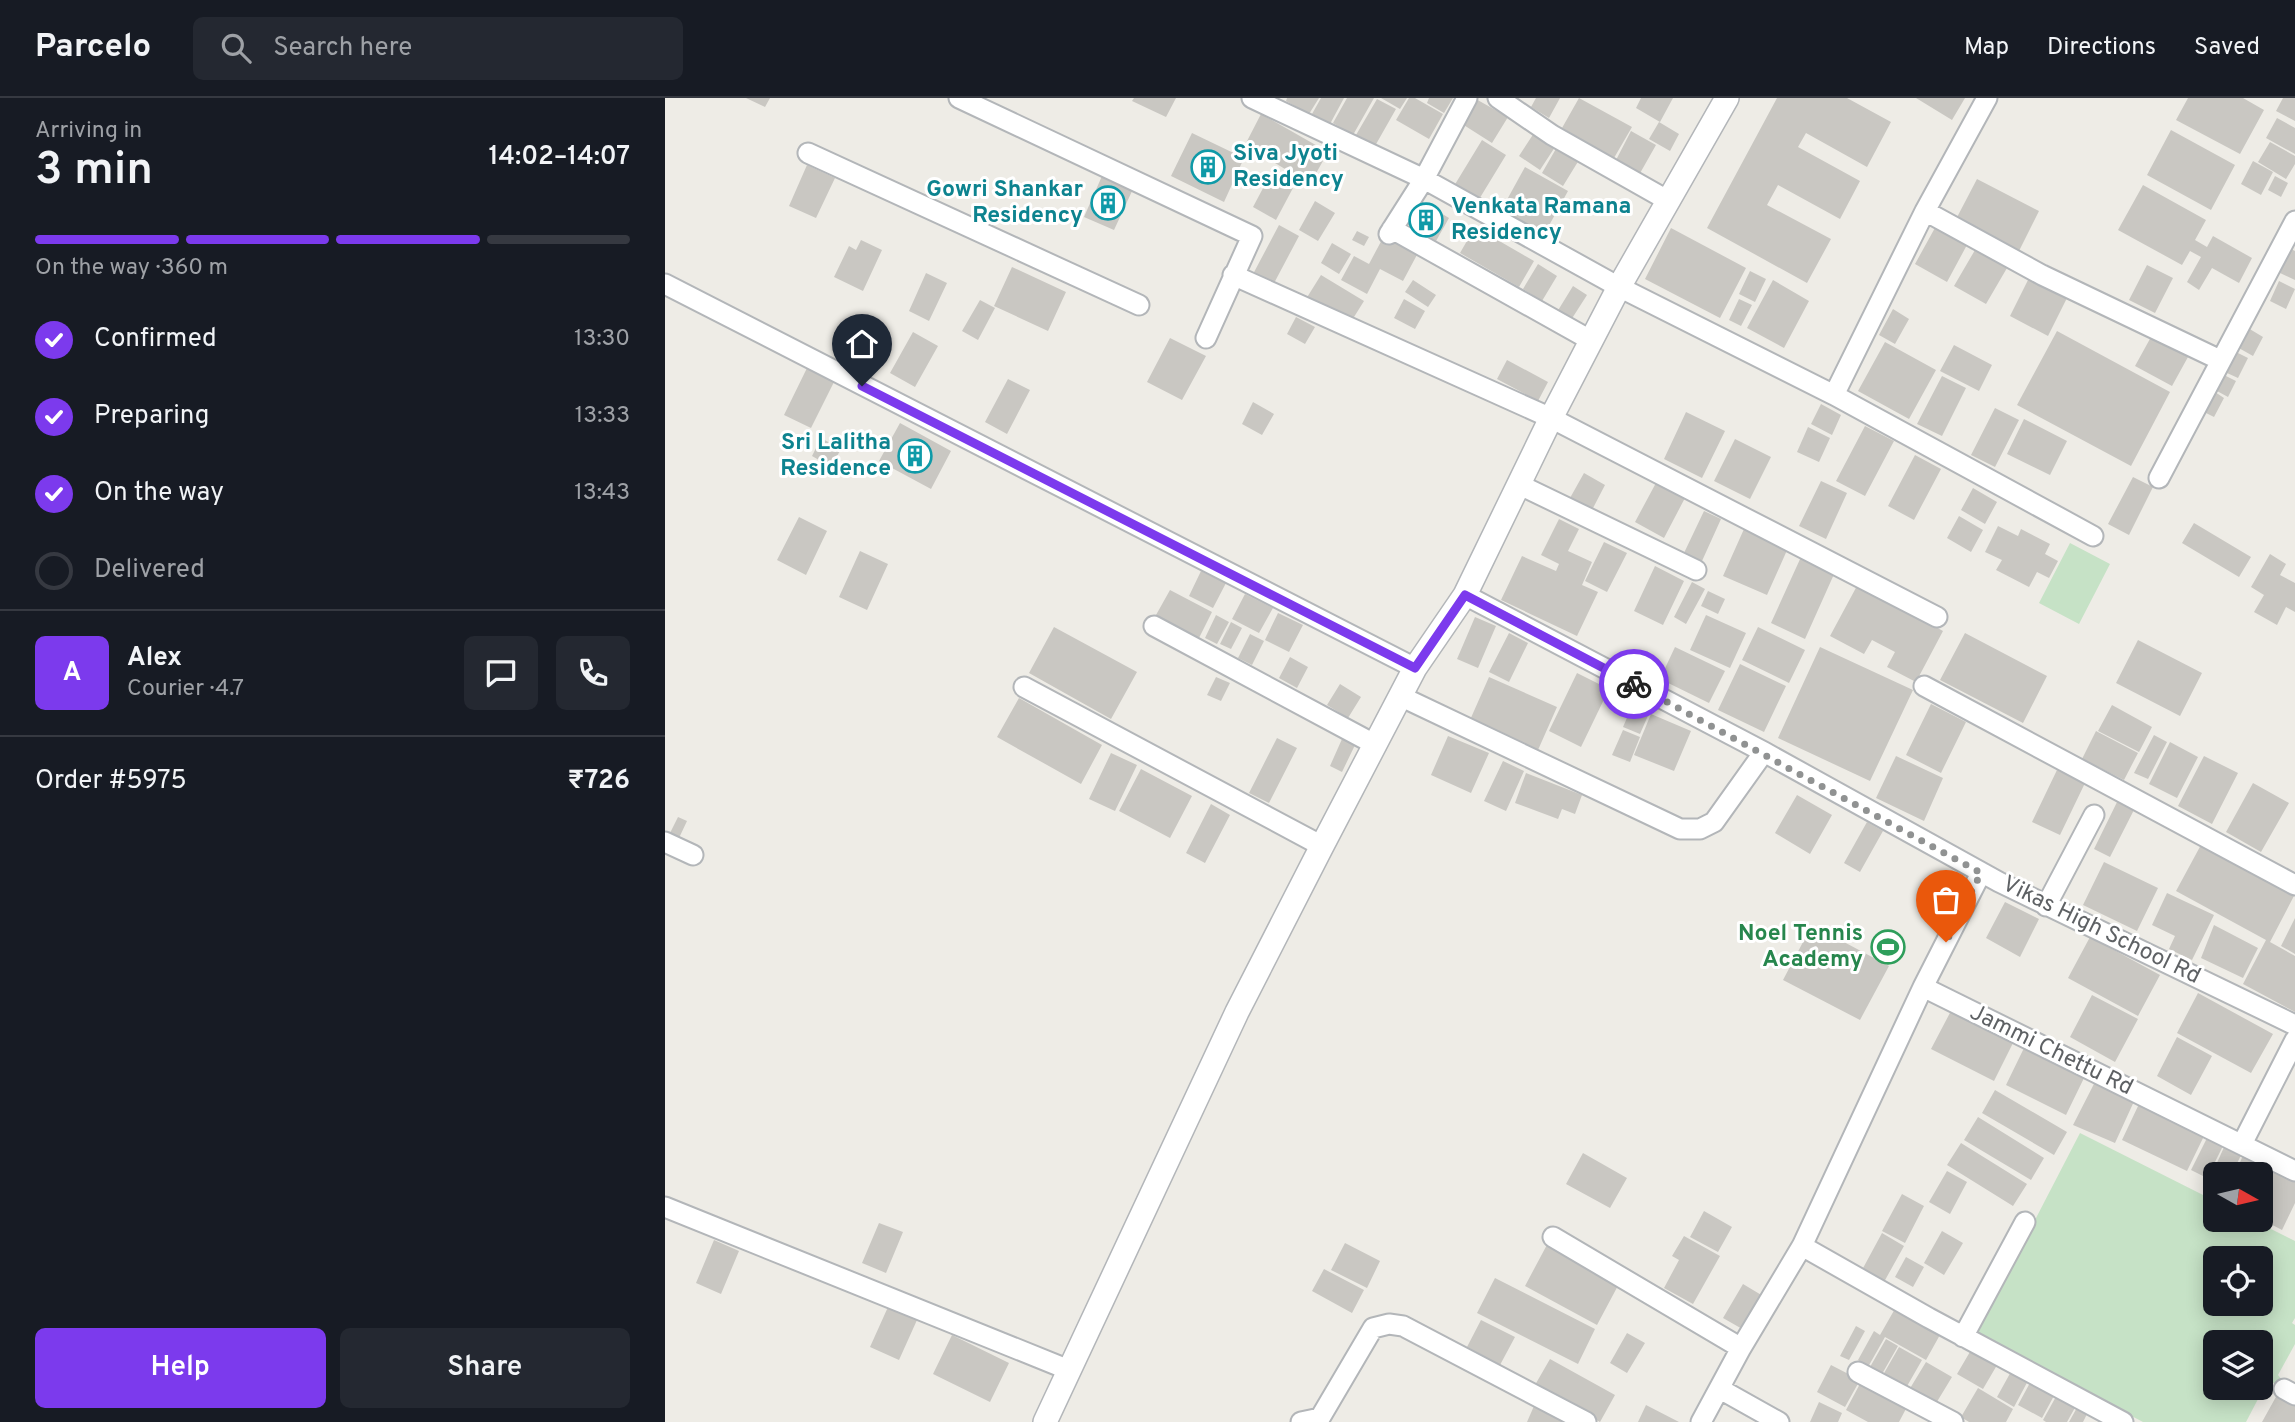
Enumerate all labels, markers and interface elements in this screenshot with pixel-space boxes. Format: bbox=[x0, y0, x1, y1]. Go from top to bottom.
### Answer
search box bbox=[193, 17, 683, 80]
text: Parcelo bbox=[35, 27, 151, 69]
icon: search bbox=[217, 29, 255, 67]
text: Search here bbox=[273, 32, 412, 65]
text: Map bbox=[1964, 33, 2009, 63]
text: Directions bbox=[2047, 33, 2156, 63]
text: Saved bbox=[2194, 33, 2260, 63]
text: Arriving in bbox=[35, 117, 142, 146]
place label: Siva Jyoti Residency bbox=[1233, 140, 1344, 195]
text: 14:02–14:07 bbox=[488, 141, 630, 174]
text: 3 min bbox=[35, 142, 153, 201]
building icon: Siva Jyoti Residency bbox=[1189, 148, 1227, 186]
place label: Gowri Shankar Residency bbox=[926, 176, 1083, 231]
building icon: Gowri Shankar Residency bbox=[1089, 184, 1127, 222]
place label: Venkata Ramana Residency bbox=[1451, 193, 1631, 248]
building icon: Venkata Ramana Residency bbox=[1407, 201, 1445, 239]
text: On the way · 360 m bbox=[35, 254, 228, 283]
pin bbox=[832, 314, 892, 386]
icon: check bbox=[35, 321, 73, 359]
text: Confirmed bbox=[94, 323, 217, 356]
text: 13:30 bbox=[574, 325, 630, 354]
icon: home bbox=[843, 325, 881, 363]
icon: check bbox=[35, 398, 73, 436]
text: Preparing bbox=[94, 400, 209, 433]
text: 13:33 bbox=[575, 402, 630, 431]
place label: Sri Lalitha Residence bbox=[780, 429, 891, 484]
building icon: Sri Lalitha Residence bbox=[896, 437, 934, 475]
icon: check bbox=[35, 475, 73, 513]
text: On the way bbox=[94, 477, 224, 510]
text: 13:43 bbox=[574, 479, 630, 508]
text: Delivered bbox=[94, 554, 205, 587]
button: chat bbox=[464, 636, 538, 710]
button: phone bbox=[556, 636, 630, 710]
text: Alex bbox=[127, 642, 182, 675]
courier bbox=[1599, 649, 1669, 719]
text: A bbox=[63, 657, 81, 690]
icon: bike bbox=[1615, 665, 1653, 703]
text: Courier · 4.7 bbox=[127, 675, 244, 704]
text: Order #5975 bbox=[35, 765, 187, 798]
text: ₹726 bbox=[567, 765, 630, 798]
pin bbox=[1916, 870, 1976, 942]
street label: Vikas High School Rd bbox=[1997, 870, 2205, 992]
icon: bag bbox=[1927, 881, 1965, 919]
place label: Noel Tennis Academy bbox=[1738, 920, 1863, 975]
sports icon: Noel Tennis Academy bbox=[1869, 928, 1907, 966]
street label: Jammi Chettu Rd bbox=[1965, 999, 2137, 1103]
north arrow bbox=[2203, 1162, 2273, 1232]
map controls bbox=[2203, 1162, 2273, 1400]
button: locate bbox=[2203, 1246, 2273, 1316]
button: Help bbox=[35, 1328, 326, 1408]
button: Share bbox=[340, 1328, 630, 1408]
button: layers bbox=[2203, 1330, 2273, 1400]

